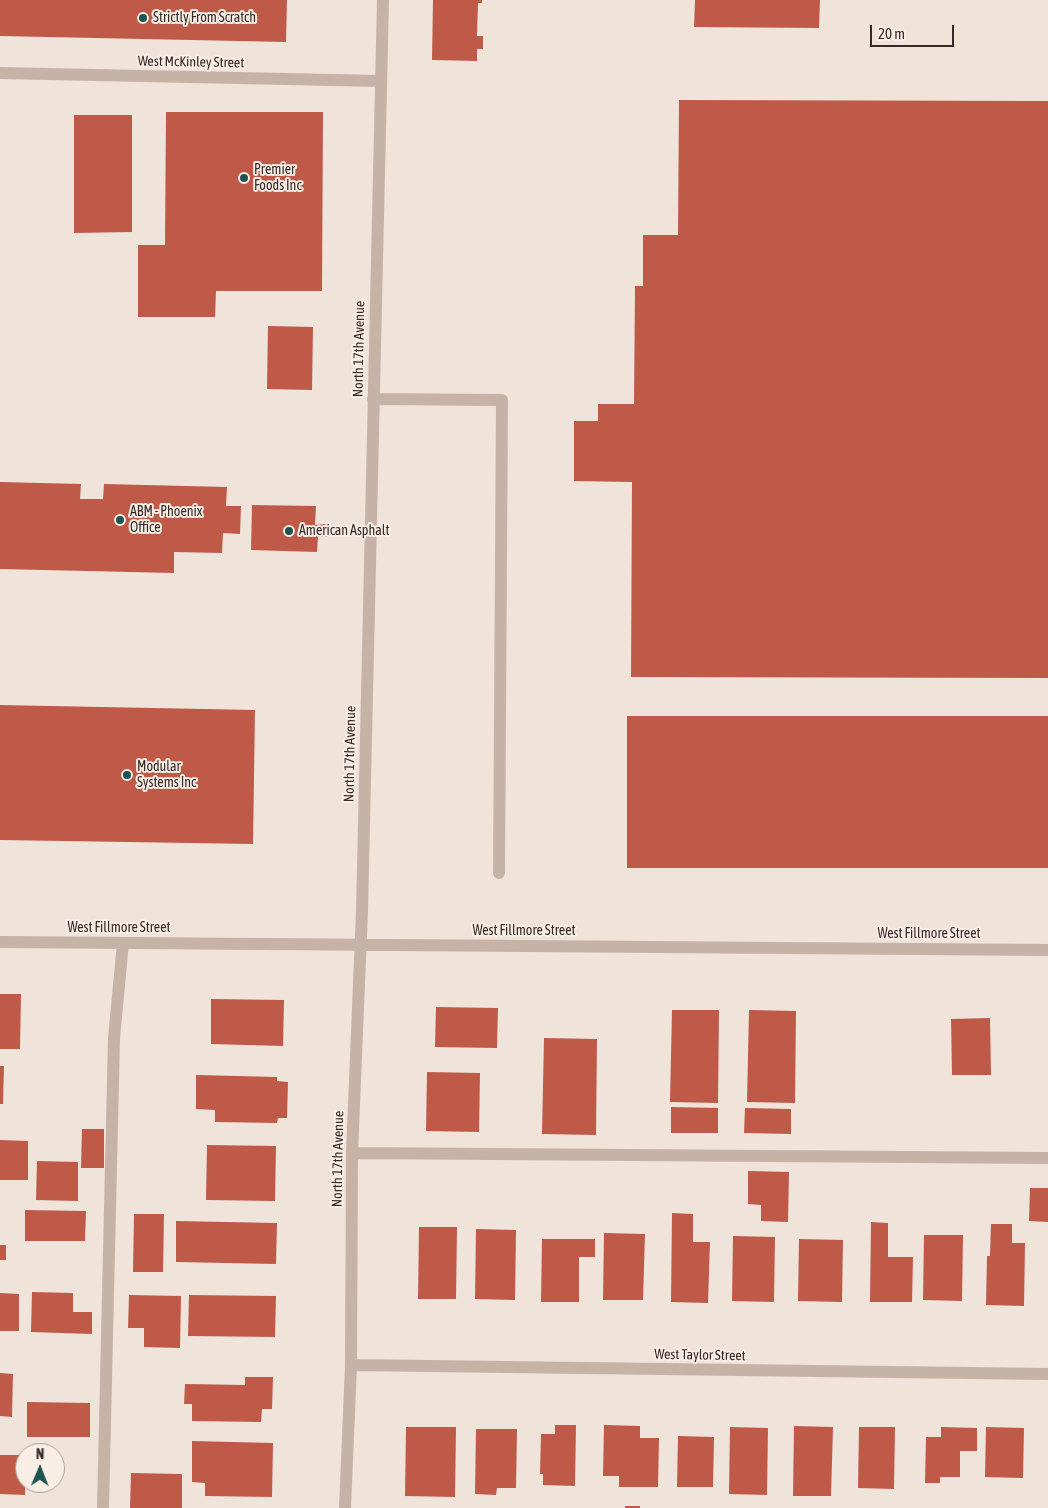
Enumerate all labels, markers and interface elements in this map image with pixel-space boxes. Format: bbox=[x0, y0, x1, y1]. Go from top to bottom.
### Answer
place label: Strictly From Scratch bbox=[153, 10, 256, 26]
marker: Strictly From Scratch bbox=[137, 12, 149, 24]
scale bar bbox=[873, 15, 957, 47]
text: 20 m bbox=[878, 25, 905, 42]
street label: West McKinley Street bbox=[138, 53, 244, 71]
place label: Premier Foods Inc bbox=[254, 162, 302, 194]
marker: Premier Foods Inc bbox=[238, 172, 250, 184]
street label: North 17th Avenue bbox=[350, 301, 368, 397]
place label: ABM - Phoenix Office bbox=[130, 504, 202, 536]
marker: ABM - Phoenix Office bbox=[114, 514, 126, 526]
place label: American Asphalt bbox=[299, 523, 390, 539]
marker: American Asphalt bbox=[283, 525, 295, 537]
street label: North 17th Avenue bbox=[341, 706, 359, 802]
place label: Modular Systems Inc bbox=[137, 759, 196, 792]
marker: Modular Systems Inc bbox=[121, 769, 133, 781]
street label: West Fillmore Street bbox=[67, 920, 171, 936]
street label: West Fillmore Street bbox=[472, 923, 576, 939]
street label: West Fillmore Street bbox=[877, 926, 981, 942]
street label: North 17th Avenue bbox=[329, 1111, 347, 1207]
street label: West Taylor Street bbox=[654, 1346, 746, 1364]
north arrow bbox=[15, 1443, 65, 1493]
text: N bbox=[36, 1446, 45, 1462]

